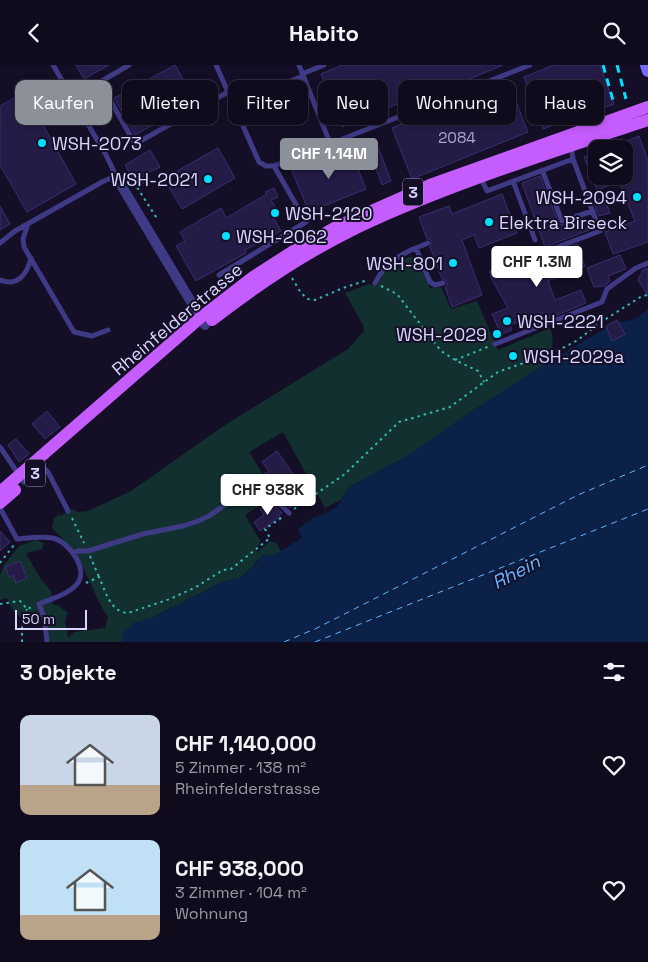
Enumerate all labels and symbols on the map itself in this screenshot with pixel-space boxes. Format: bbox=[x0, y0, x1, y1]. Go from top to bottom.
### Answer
house number: 2084 bbox=[438, 128, 476, 147]
place label: WSH-2073 bbox=[52, 132, 142, 155]
marker: WSH-2073 bbox=[36, 137, 48, 149]
pin: CHF 1.14M bbox=[272, 137, 386, 180]
place label: WSH-2021 bbox=[110, 168, 198, 191]
marker: WSH-2021 bbox=[202, 173, 214, 185]
road number: 3 bbox=[403, 179, 423, 205]
place label: WSH-2094 bbox=[536, 186, 627, 209]
marker: WSH-2094 bbox=[631, 191, 643, 203]
place label: WSH-2120 bbox=[285, 202, 373, 225]
marker: WSH-2120 bbox=[269, 207, 281, 219]
place label: Elektra Birseck bbox=[499, 211, 627, 234]
marker: Elektra Birseck bbox=[483, 216, 495, 228]
place label: WSH-2062 bbox=[236, 225, 327, 248]
marker: WSH-2062 bbox=[220, 230, 232, 242]
pin: CHF 1.3M bbox=[485, 245, 589, 288]
place label: WSH-801 bbox=[366, 252, 443, 275]
marker: WSH-801 bbox=[447, 257, 459, 269]
street label: Rheinfelderstrasse bbox=[107, 258, 247, 380]
place label: WSH-2221 bbox=[517, 310, 604, 333]
marker: WSH-2221 bbox=[501, 315, 513, 327]
place label: WSH-2029 bbox=[396, 323, 487, 346]
marker: WSH-2029 bbox=[491, 328, 503, 340]
place label: WSH-2029a bbox=[523, 345, 624, 368]
marker: WSH-2029a bbox=[507, 350, 519, 362]
road number: 3 bbox=[25, 459, 45, 487]
pin: CHF 938K bbox=[216, 473, 320, 516]
water label: Rhein bbox=[488, 549, 545, 595]
scale bar bbox=[15, 607, 88, 630]

